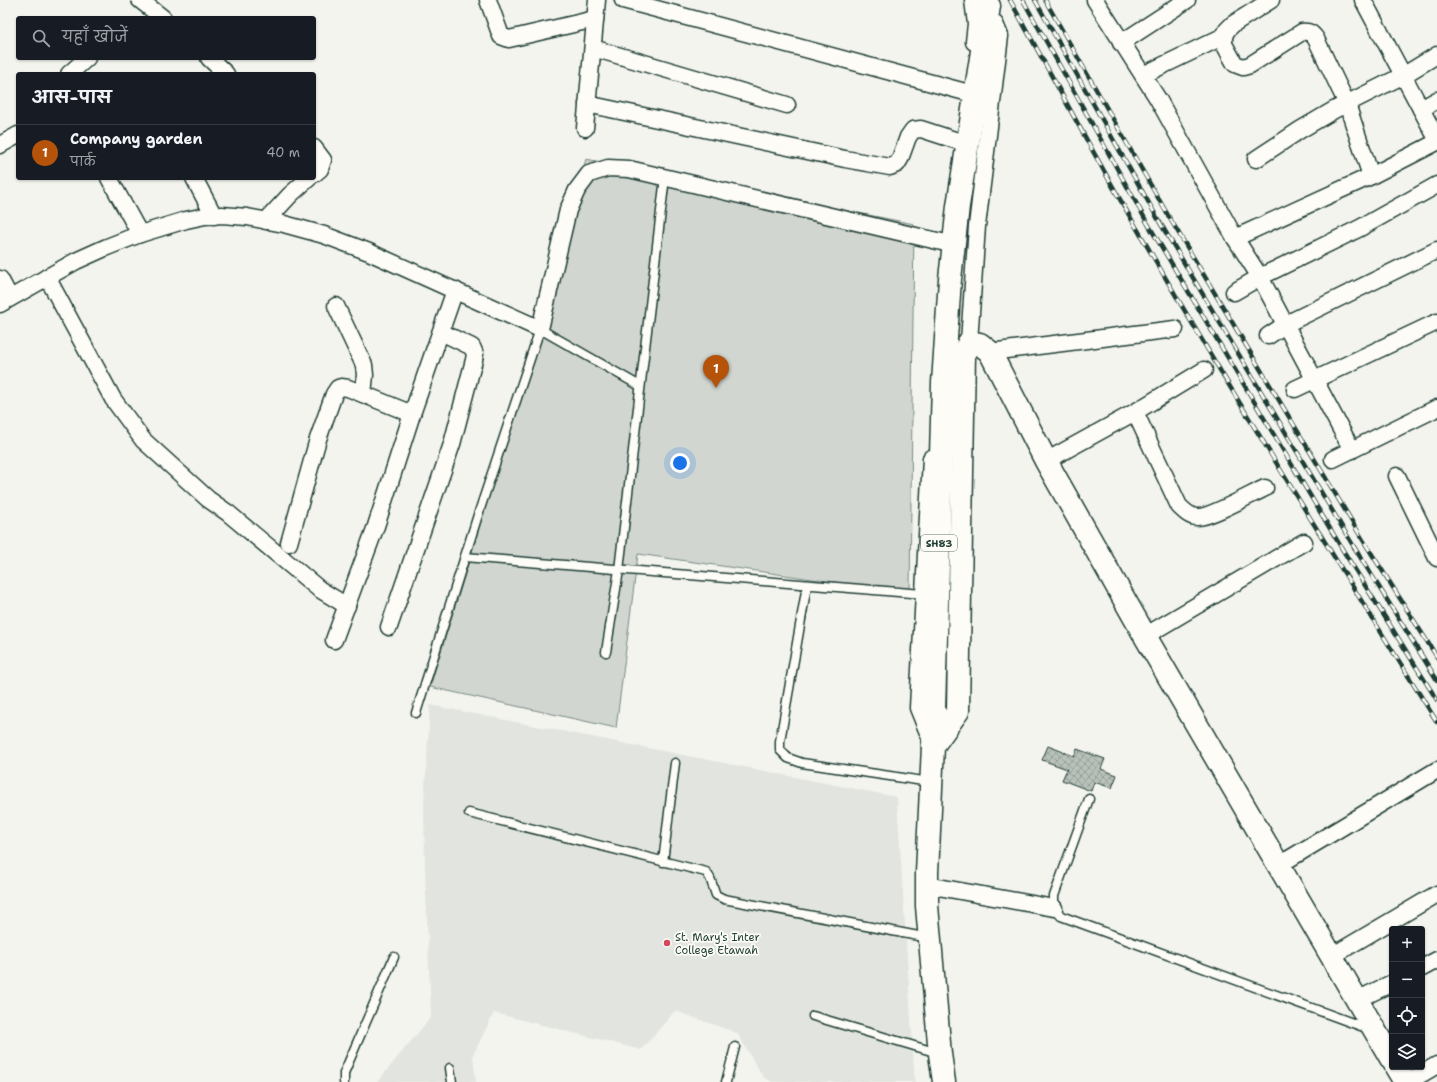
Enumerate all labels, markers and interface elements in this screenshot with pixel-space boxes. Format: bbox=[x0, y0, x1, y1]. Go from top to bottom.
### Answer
search box bbox=[16, 16, 316, 60]
icon: search bbox=[30, 27, 52, 49]
text: यहाँ खोजें bbox=[62, 27, 128, 47]
text: आस-पास bbox=[32, 86, 112, 108]
text: Company garden bbox=[70, 129, 202, 149]
text: 1 bbox=[42, 144, 48, 161]
text: 40 m bbox=[266, 144, 300, 161]
text: पार्क bbox=[70, 153, 96, 170]
pin: 1 bbox=[703, 355, 729, 388]
your location bbox=[670, 453, 690, 473]
road number: SH83 bbox=[921, 535, 957, 551]
map controls bbox=[1389, 926, 1425, 1070]
button: + bbox=[1389, 926, 1425, 962]
place label: St. Mary's Inter College Etawah bbox=[675, 930, 760, 958]
marker: St. Mary's Inter College Etawah bbox=[662, 938, 672, 948]
button: − bbox=[1389, 962, 1425, 998]
button: locate bbox=[1389, 998, 1425, 1034]
button: layers bbox=[1389, 1034, 1425, 1070]

